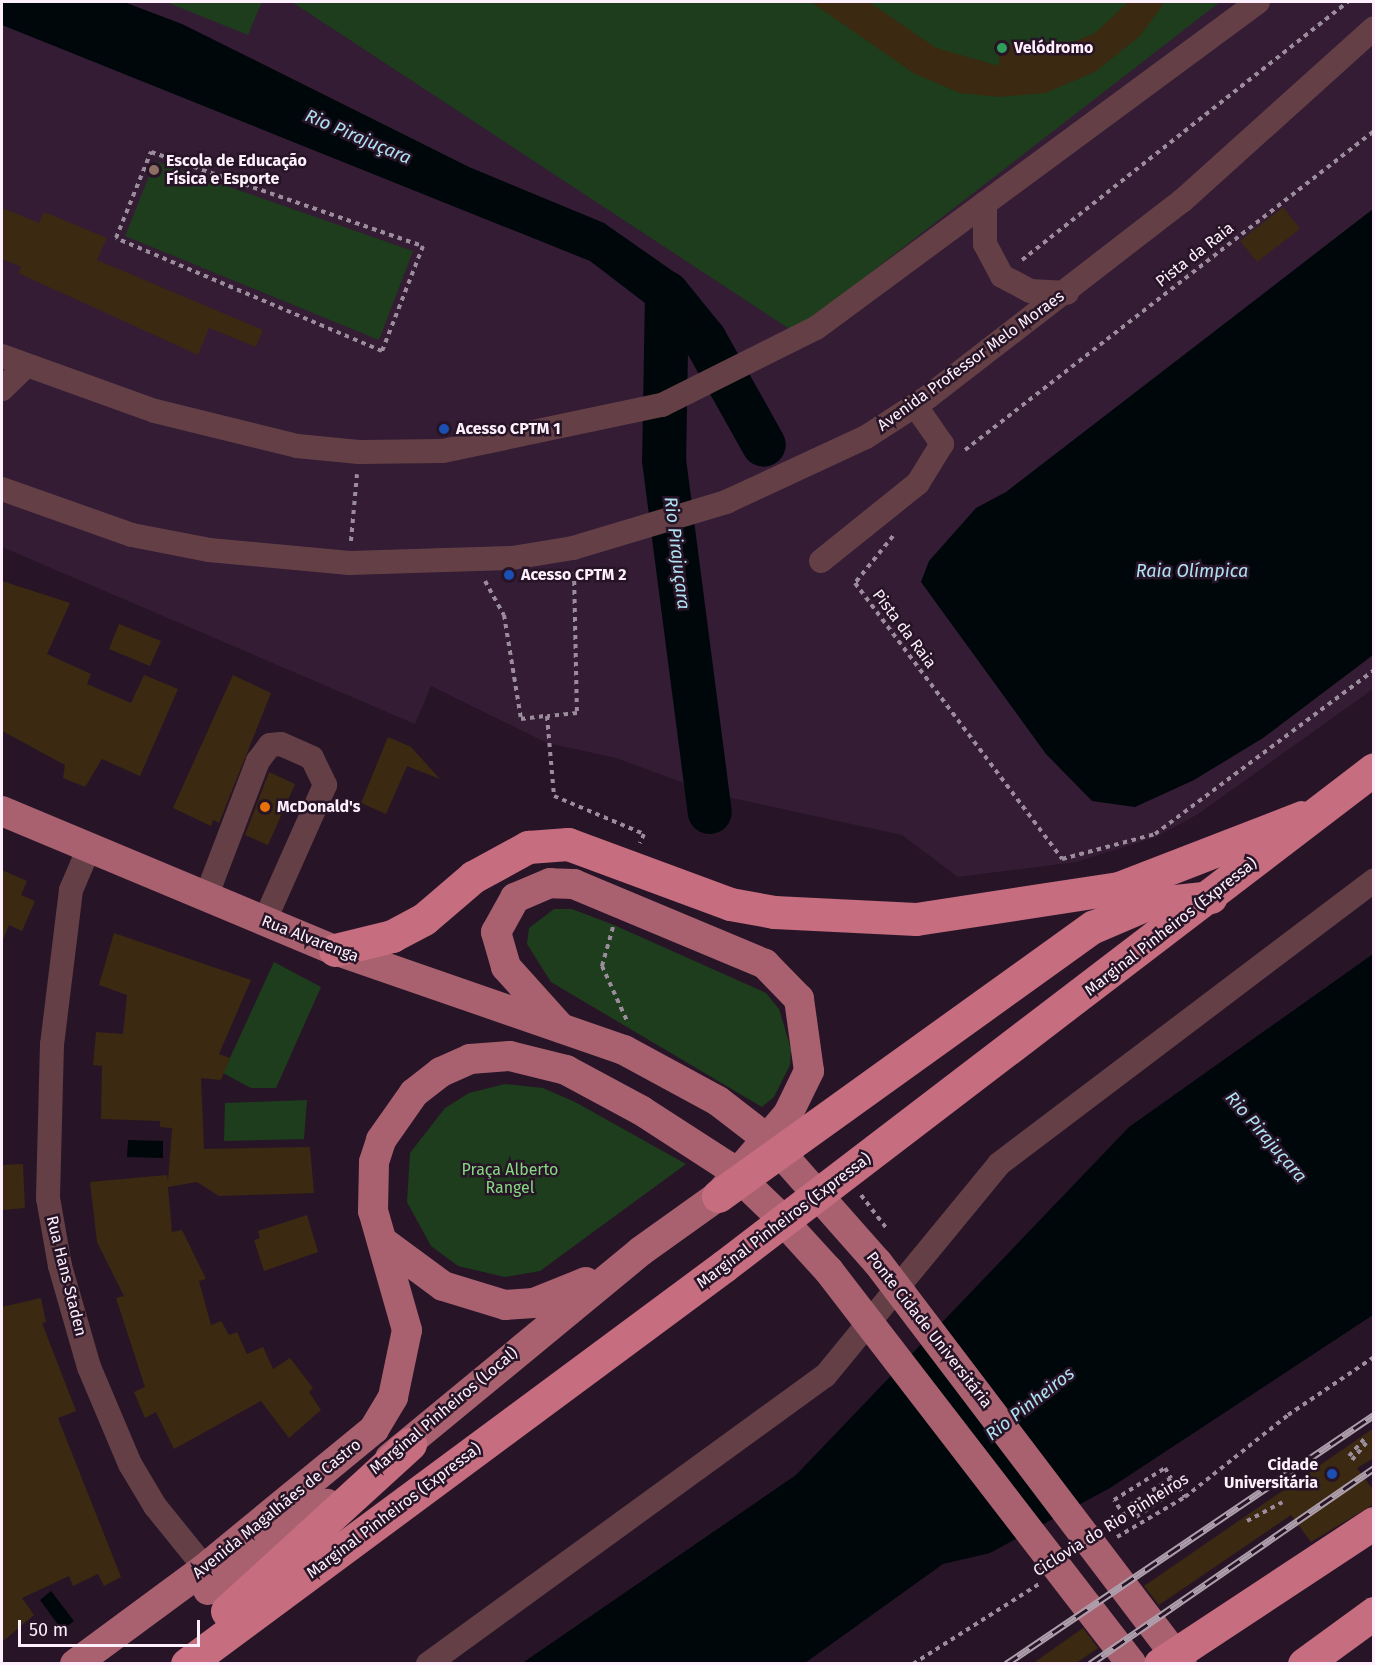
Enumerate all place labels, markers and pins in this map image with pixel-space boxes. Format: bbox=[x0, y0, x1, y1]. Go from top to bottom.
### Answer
place label: Velódromo bbox=[1014, 38, 1093, 58]
marker: Velódromo bbox=[995, 41, 1009, 55]
place label: Escola de Educação Física e Esporte bbox=[166, 151, 307, 189]
marker: Escola de Educação Física e Esporte bbox=[147, 163, 161, 177]
place label: Acesso CPTM 1 bbox=[456, 419, 561, 439]
marker: Acesso CPTM 1 bbox=[437, 422, 451, 436]
place label: Acesso CPTM 2 bbox=[521, 565, 626, 585]
marker: Acesso CPTM 2 bbox=[502, 568, 516, 582]
place label: McDonald's bbox=[277, 797, 360, 817]
marker: McDonald's bbox=[258, 800, 272, 814]
place label: Cidade Universitária bbox=[1224, 1455, 1318, 1493]
marker: Cidade Universitária bbox=[1323, 1465, 1341, 1483]

